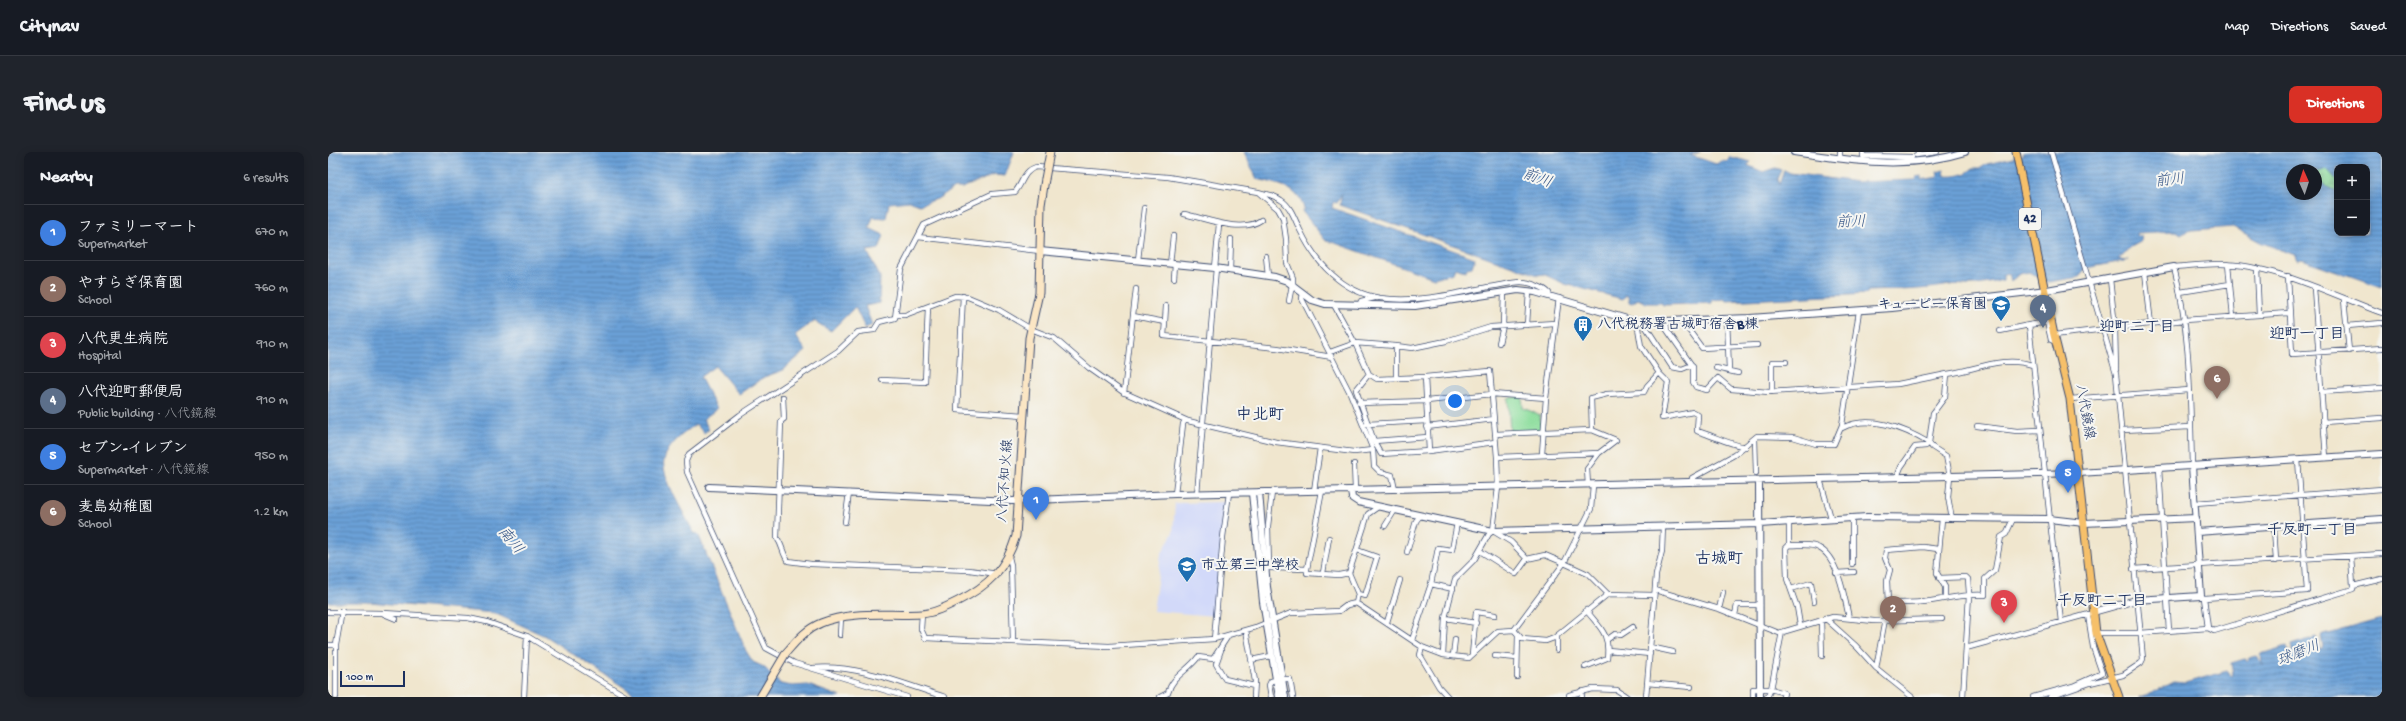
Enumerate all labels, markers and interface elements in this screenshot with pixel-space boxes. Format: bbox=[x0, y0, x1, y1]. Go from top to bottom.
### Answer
text: Citynav bbox=[20, 16, 79, 39]
text: Map bbox=[2225, 19, 2249, 36]
text: Directions bbox=[2271, 19, 2328, 36]
text: Saved bbox=[2350, 19, 2386, 36]
button: Directions bbox=[2289, 86, 2382, 123]
text: Find us bbox=[24, 88, 104, 121]
water label: 前川 bbox=[1520, 164, 1555, 193]
north arrow bbox=[2286, 164, 2322, 200]
map controls bbox=[2334, 164, 2370, 236]
button: + bbox=[2334, 164, 2370, 200]
text: Nearby bbox=[40, 168, 93, 188]
water label: 前川 bbox=[2154, 169, 2186, 192]
text: 6 results bbox=[243, 171, 288, 186]
button: − bbox=[2334, 200, 2370, 236]
road number: 42 bbox=[2019, 208, 2041, 230]
water label: 前川 bbox=[1836, 212, 1866, 233]
text: ファミリーマート bbox=[78, 219, 199, 237]
text: 1 bbox=[50, 225, 56, 240]
text: 670 m bbox=[255, 225, 288, 240]
text: Supermarket bbox=[78, 237, 147, 252]
text: やすらぎ保育園 bbox=[78, 275, 183, 293]
text: 2 bbox=[50, 281, 56, 296]
text: 760 m bbox=[255, 281, 288, 296]
text: School bbox=[78, 293, 112, 308]
school or university icon: キューピー保育園 bbox=[1990, 294, 2012, 322]
pin: 4 bbox=[2030, 295, 2056, 328]
place label: キューピー保育園 bbox=[1878, 296, 1987, 314]
building icon: 八代税務署古城町宿舎B棟 bbox=[1572, 314, 1594, 342]
place label: 八代税務署古城町宿舎B棟 bbox=[1597, 316, 1759, 334]
district label: 迎町二丁目 bbox=[2099, 318, 2175, 337]
district label: 迎町一丁目 bbox=[2269, 325, 2345, 344]
text: 八代更生病院 bbox=[78, 331, 168, 349]
text: 3 bbox=[50, 337, 56, 352]
text: 910 m bbox=[257, 337, 288, 352]
text: Hospital bbox=[78, 349, 122, 364]
pin: 6 bbox=[2204, 366, 2230, 399]
street label: 八代鏡線 bbox=[2071, 383, 2097, 441]
text: 八代迎町郵便局 bbox=[78, 384, 183, 402]
your location bbox=[1445, 391, 1465, 411]
text: 4 bbox=[50, 393, 56, 408]
text: 910 m bbox=[257, 393, 288, 408]
district label: 中北町 bbox=[1236, 405, 1284, 426]
text: Public building · 八代鏡線 bbox=[78, 407, 216, 422]
street label: 八代不知火線 bbox=[995, 439, 1017, 523]
text: セブン-イレブン bbox=[78, 440, 188, 458]
text: 5 bbox=[50, 449, 56, 464]
text: 950 m bbox=[255, 449, 288, 464]
pin: 5 bbox=[2055, 460, 2081, 493]
text: Supermarket · 八代鏡線 bbox=[78, 463, 209, 478]
pin: 1 bbox=[1023, 487, 1049, 520]
text: 麦島幼稚園 bbox=[78, 499, 153, 517]
text: 6 bbox=[50, 505, 56, 520]
text: 1.2 km bbox=[254, 505, 288, 520]
text: School bbox=[78, 517, 112, 532]
district label: 千反町一丁目 bbox=[2267, 521, 2357, 540]
water label: 南川 bbox=[493, 523, 527, 558]
district label: 古城町 bbox=[1695, 549, 1743, 570]
school or university icon: 市立第三中学校 bbox=[1176, 555, 1198, 583]
place label: 市立第三中学校 bbox=[1201, 558, 1299, 575]
pin: 3 bbox=[1991, 590, 2017, 623]
district label: 千反町二丁目 bbox=[2057, 592, 2147, 611]
pin: 2 bbox=[1880, 596, 1906, 629]
water label: 球磨川 bbox=[2274, 636, 2323, 671]
scale bar bbox=[340, 669, 405, 688]
text: 100 m bbox=[346, 672, 373, 684]

